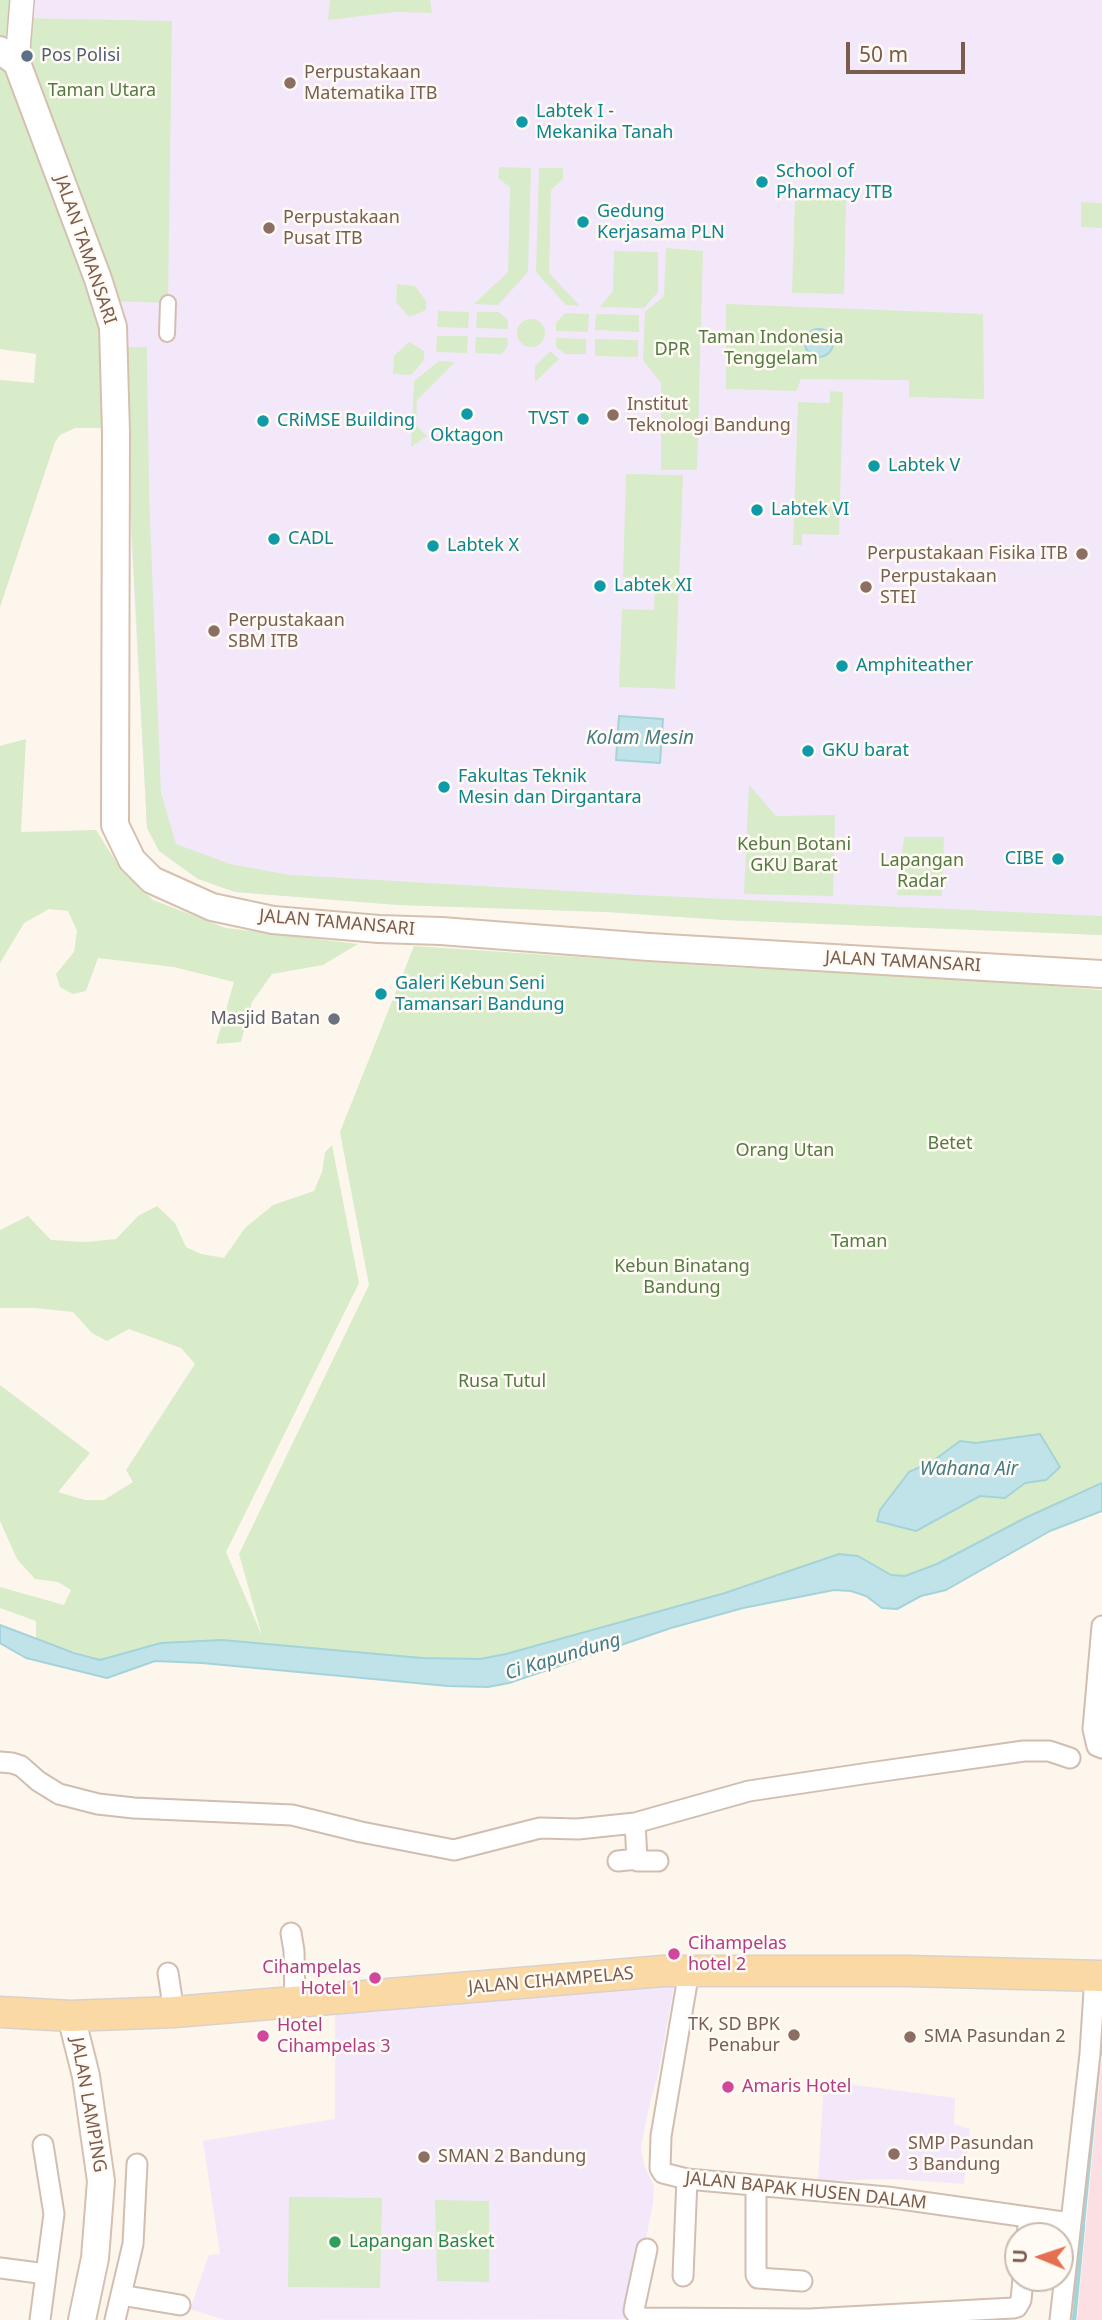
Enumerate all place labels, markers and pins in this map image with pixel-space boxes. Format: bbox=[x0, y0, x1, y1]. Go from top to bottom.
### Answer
place label: Pos Polisi bbox=[41, 45, 120, 67]
marker: Pos Polisi bbox=[19, 48, 35, 64]
place label: Perpustakaan Matematika ITB bbox=[304, 62, 437, 104]
marker: Perpustakaan Matematika ITB bbox=[282, 75, 298, 91]
place label: Labtek I - Mekanika Tanah bbox=[536, 101, 673, 144]
marker: Labtek I - Mekanika Tanah bbox=[514, 114, 530, 130]
place label: School of Pharmacy ITB bbox=[776, 161, 893, 204]
marker: School of Pharmacy ITB bbox=[754, 174, 770, 190]
place label: Gedung Kerjasama PLN bbox=[597, 201, 725, 244]
place label: Perpustakaan Pusat ITB bbox=[283, 207, 400, 249]
marker: Gedung Kerjasama PLN bbox=[575, 214, 591, 230]
marker: Perpustakaan Pusat ITB bbox=[261, 220, 277, 236]
place label: Institut Teknologi Bandung bbox=[627, 394, 791, 436]
marker: Oktagon bbox=[459, 406, 475, 422]
marker: Institut Teknologi Bandung bbox=[605, 407, 621, 423]
place label: TVST bbox=[528, 408, 569, 430]
place label: CRiMSE Building bbox=[277, 410, 415, 432]
marker: TVST bbox=[575, 411, 591, 427]
marker: CRiMSE Building bbox=[255, 413, 271, 429]
place label: Oktagon bbox=[430, 425, 504, 447]
place label: Labtek V bbox=[888, 455, 960, 477]
marker: Labtek V bbox=[866, 458, 882, 474]
place label: Labtek VI bbox=[771, 499, 849, 521]
marker: Labtek VI bbox=[749, 502, 765, 518]
place label: CADL bbox=[288, 528, 333, 550]
marker: CADL bbox=[266, 531, 282, 547]
place label: Labtek X bbox=[447, 535, 519, 557]
marker: Labtek X bbox=[425, 538, 441, 554]
place label: Perpustakaan Fisika ITB bbox=[867, 543, 1068, 565]
marker: Perpustakaan Fisika ITB bbox=[1074, 546, 1090, 562]
place label: Perpustakaan STEI bbox=[880, 566, 997, 608]
place label: Labtek XI bbox=[614, 575, 692, 597]
marker: Labtek XI bbox=[592, 578, 608, 594]
marker: Perpustakaan STEI bbox=[858, 579, 874, 595]
place label: Perpustakaan SBM ITB bbox=[228, 610, 345, 652]
marker: Perpustakaan SBM ITB bbox=[206, 623, 222, 639]
place label: Amphiteather bbox=[856, 655, 973, 677]
marker: Amphiteather bbox=[834, 658, 850, 674]
place label: GKU barat bbox=[822, 740, 909, 762]
marker: GKU barat bbox=[800, 743, 816, 759]
place label: Fakultas Teknik Mesin dan Dirgantara bbox=[458, 766, 642, 808]
marker: Fakultas Teknik Mesin dan Dirgantara bbox=[436, 779, 452, 795]
place label: CIBE bbox=[1005, 848, 1044, 870]
marker: CIBE bbox=[1050, 851, 1066, 867]
place label: Galeri Kebun Seni Tamansari Bandung bbox=[395, 973, 565, 1016]
marker: Galeri Kebun Seni Tamansari Bandung bbox=[373, 986, 389, 1002]
place label: Masjid Batan bbox=[210, 1008, 320, 1030]
marker: Masjid Batan bbox=[326, 1011, 342, 1027]
place label: Cihampelas hotel 2 bbox=[688, 1933, 787, 1976]
marker: Cihampelas hotel 2 bbox=[666, 1946, 682, 1962]
place label: Cihampelas Hotel 1 bbox=[262, 1957, 361, 2000]
marker: Cihampelas Hotel 1 bbox=[367, 1970, 383, 1986]
place label: TK, SD BPK Penabur bbox=[688, 2014, 780, 2056]
place label: Hotel Cihampelas 3 bbox=[277, 2015, 391, 2058]
place label: SMA Pasundan 2 bbox=[924, 2026, 1066, 2048]
marker: TK, SD BPK Penabur bbox=[786, 2027, 802, 2043]
marker: Hotel Cihampelas 3 bbox=[255, 2028, 271, 2044]
marker: SMA Pasundan 2 bbox=[902, 2029, 918, 2045]
place label: Amaris Hotel bbox=[742, 2076, 851, 2098]
marker: Amaris Hotel bbox=[720, 2079, 736, 2095]
place label: SMP Pasundan 3 Bandung bbox=[908, 2133, 1034, 2176]
place label: SMAN 2 Bandung bbox=[438, 2146, 586, 2168]
marker: SMP Pasundan 3 Bandung bbox=[886, 2146, 902, 2162]
marker: SMAN 2 Bandung bbox=[416, 2149, 432, 2165]
place label: Lapangan Basket bbox=[349, 2231, 494, 2253]
marker: Lapangan Basket bbox=[327, 2234, 343, 2250]

